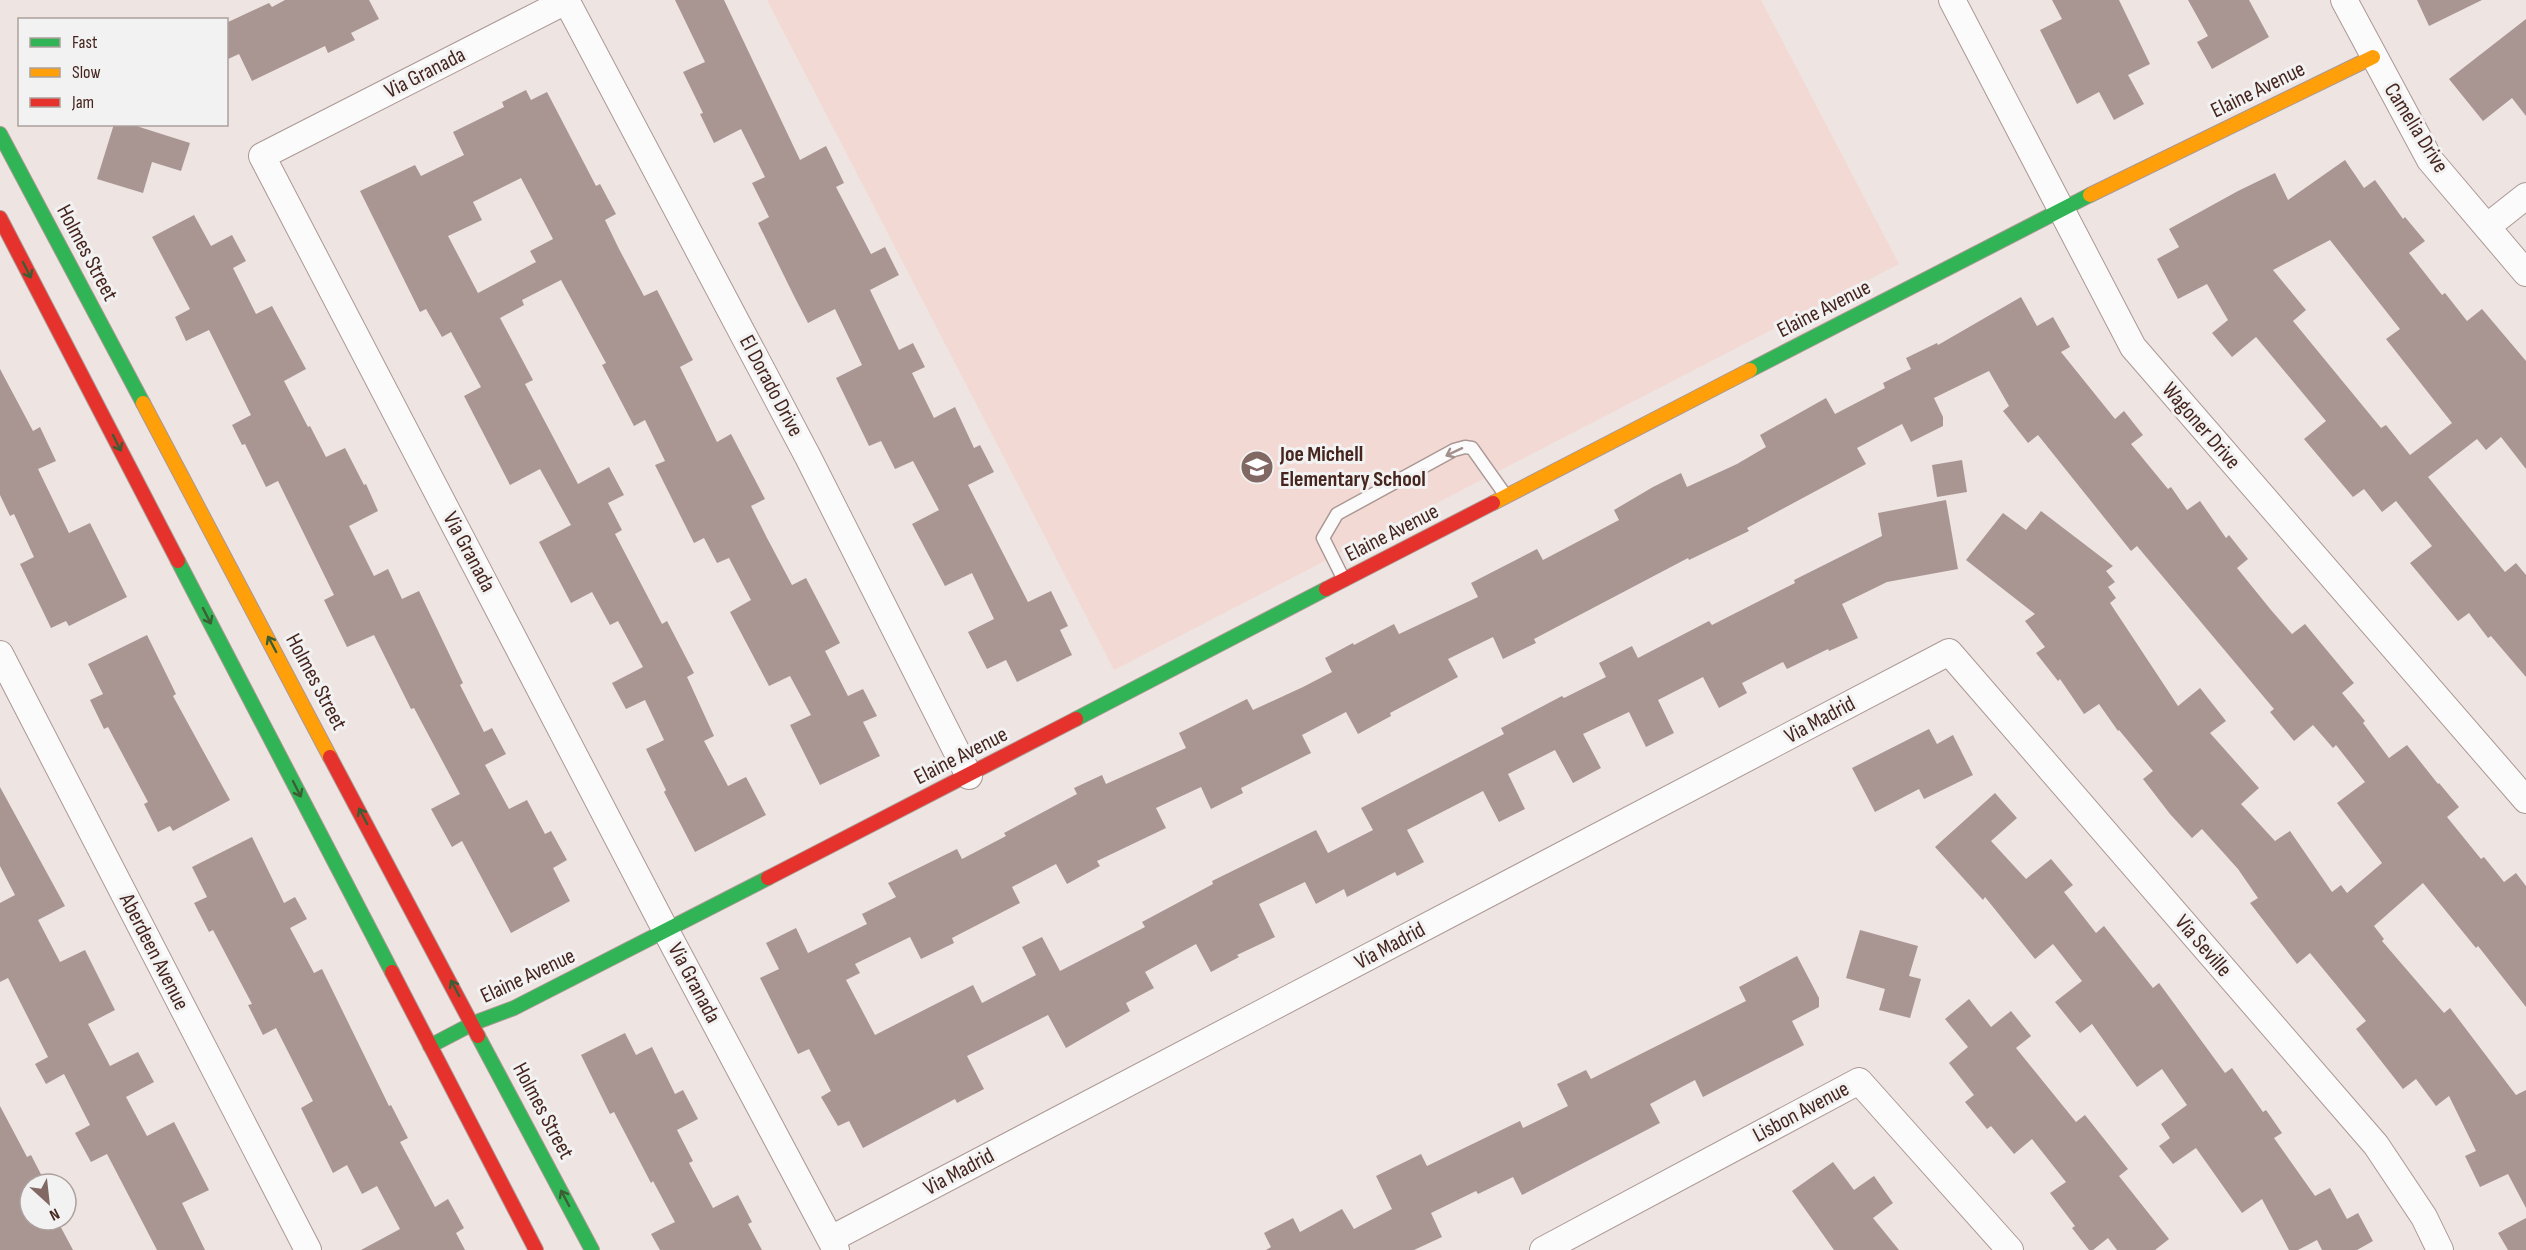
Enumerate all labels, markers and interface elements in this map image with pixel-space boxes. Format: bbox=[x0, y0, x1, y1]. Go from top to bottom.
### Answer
legend bbox=[18, 18, 228, 126]
text: Fast bbox=[72, 32, 98, 53]
street label: Via Granada bbox=[380, 41, 470, 105]
street label: Elaine Avenue bbox=[2207, 56, 2309, 124]
text: Slow bbox=[72, 62, 101, 83]
street label: Camelia Drive bbox=[2378, 78, 2454, 178]
text: Jam bbox=[71, 92, 94, 113]
street label: Holmes Street bbox=[50, 200, 124, 306]
one-way arrow bbox=[22, 260, 33, 278]
street label: Elaine Avenue bbox=[1773, 274, 1875, 344]
street label: El Dorado Drive bbox=[733, 331, 809, 441]
street label: Wagoner Drive bbox=[2156, 377, 2246, 475]
one-way arrow bbox=[111, 434, 123, 451]
place label: Joe Michell Elementary School bbox=[1279, 441, 1426, 493]
one-way arrow bbox=[1445, 446, 1463, 458]
school or university icon: Joe Michell Elementary School bbox=[1239, 449, 1275, 485]
street label: Elaine Avenue bbox=[1341, 498, 1443, 568]
street label: Via Granada bbox=[437, 507, 501, 597]
one-way arrow bbox=[201, 607, 213, 624]
street label: Holmes Street bbox=[279, 629, 353, 735]
one-way arrow bbox=[266, 636, 278, 653]
street label: Via Madrid bbox=[1780, 690, 1860, 750]
street label: Elaine Avenue bbox=[910, 721, 1012, 791]
one-way arrow bbox=[291, 780, 303, 797]
one-way arrow bbox=[357, 808, 368, 826]
street label: Aberdeen Avenue bbox=[113, 888, 195, 1015]
street label: Via Seville bbox=[2169, 909, 2237, 983]
street label: Via Madrid bbox=[1350, 916, 1430, 976]
street label: Via Granada bbox=[662, 938, 726, 1028]
street label: Elaine Avenue bbox=[476, 942, 580, 1010]
one-way arrow bbox=[449, 980, 460, 998]
street label: Holmes Street bbox=[506, 1058, 580, 1164]
street label: Lisbon Avenue bbox=[1748, 1075, 1854, 1149]
street label: Via Madrid bbox=[919, 1142, 999, 1202]
north arrow bbox=[18, 1172, 78, 1232]
one-way arrow bbox=[559, 1190, 571, 1207]
text: N bbox=[46, 1204, 62, 1224]

